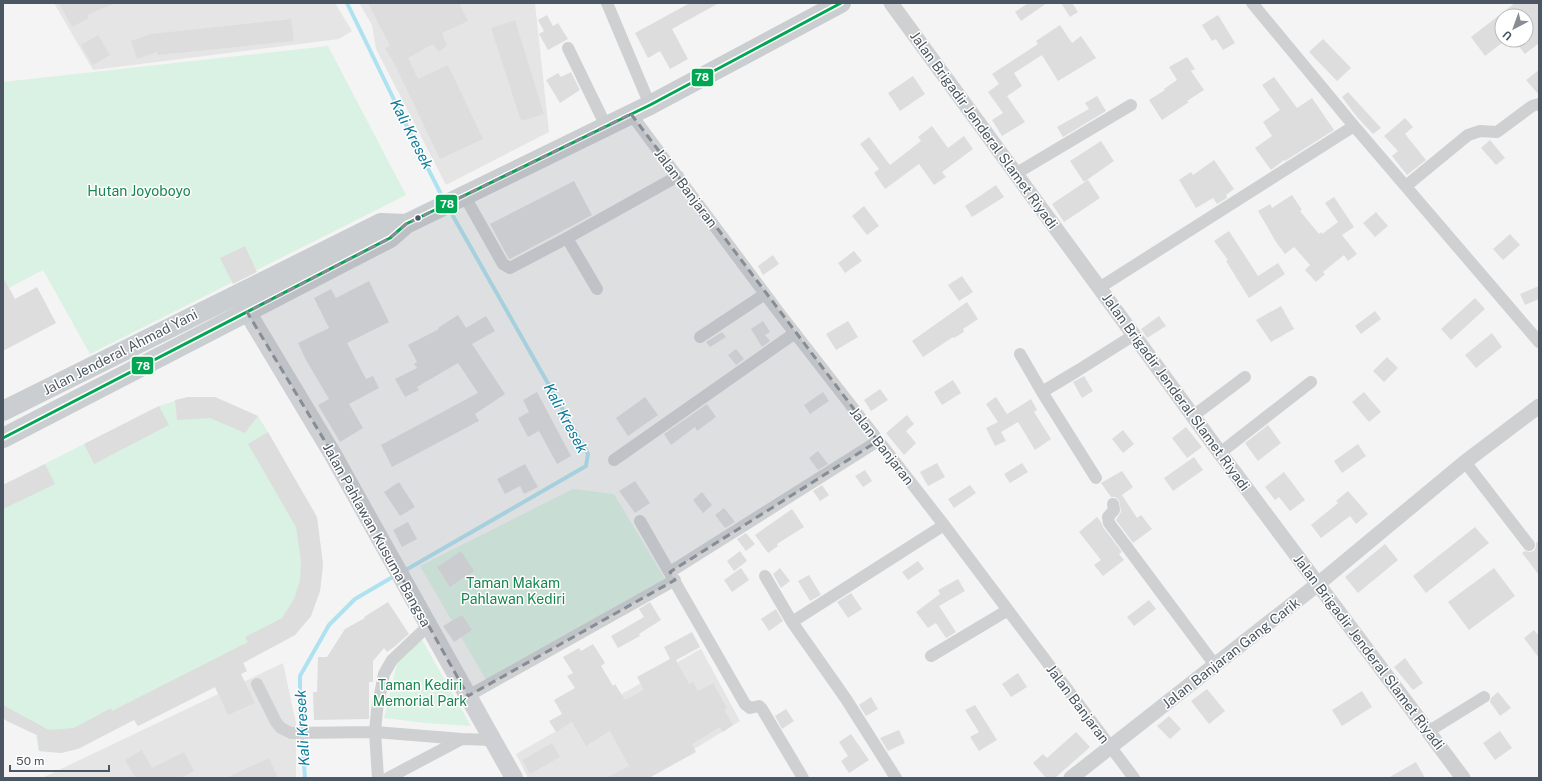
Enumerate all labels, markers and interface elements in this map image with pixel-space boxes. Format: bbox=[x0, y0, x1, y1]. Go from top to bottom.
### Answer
north arrow bbox=[1494, 8, 1534, 48]
street label: Jalan Brigadir Jenderal Slamet Riyadi bbox=[907, 28, 1061, 232]
text: U bbox=[1500, 28, 1514, 43]
line badge: 78 bbox=[691, 68, 714, 87]
text: 78 bbox=[695, 71, 709, 83]
water label: Kali Kresek bbox=[387, 96, 437, 173]
street label: Jalan Banjaran bbox=[651, 146, 721, 230]
park label: Hutan Joyoboyo bbox=[87, 183, 191, 199]
line badge: 78 bbox=[435, 194, 458, 214]
text: 78 bbox=[440, 198, 454, 210]
unlabelled marker bbox=[413, 213, 423, 223]
street label: Jalan Brigadir Jenderal Slamet Riyadi bbox=[1099, 290, 1253, 494]
street label: Jalan Jenderal Ahmad Yani bbox=[40, 306, 200, 398]
line badge: 78 bbox=[131, 356, 154, 375]
text: 78 bbox=[136, 360, 150, 372]
water label: Kali Kresek bbox=[541, 380, 592, 457]
street label: Jalan Banjaran bbox=[847, 404, 917, 488]
street label: Jalan Pahlawan Kusuma Bangsa bbox=[320, 441, 434, 629]
street label: Jalan Brigadir Jenderal Slamet Riyadi bbox=[1290, 551, 1448, 753]
park label: Taman Makam Pahlawan Kediri bbox=[461, 575, 565, 607]
street label: Jalan Banjaran Gang Carik bbox=[1159, 594, 1303, 712]
street label: Jalan Banjaran bbox=[1043, 662, 1113, 746]
park label: Taman Kediri Memorial Park bbox=[373, 677, 467, 709]
water label: Kali Kresek bbox=[291, 688, 312, 767]
scale bar bbox=[10, 747, 109, 773]
text: 50 m bbox=[16, 754, 44, 768]

